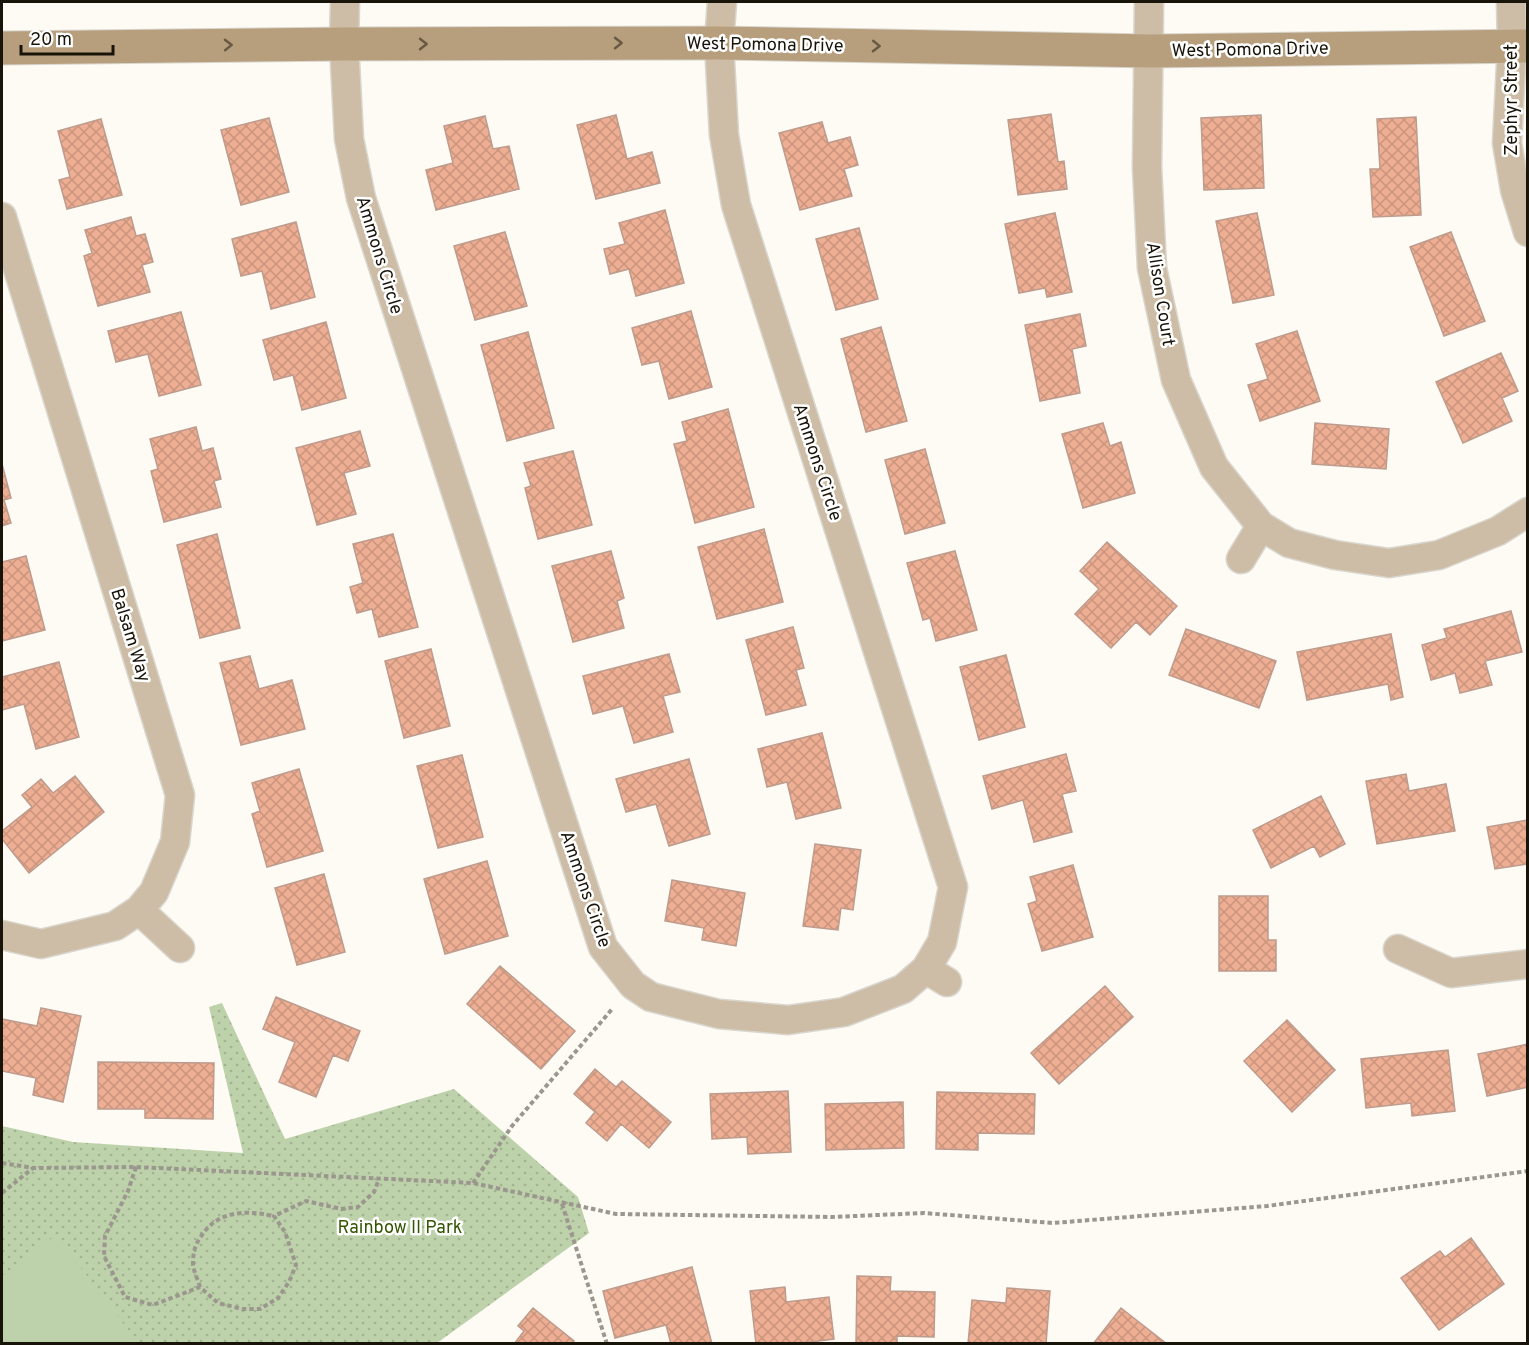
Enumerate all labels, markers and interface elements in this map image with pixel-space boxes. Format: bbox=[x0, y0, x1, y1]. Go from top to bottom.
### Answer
scale bar bbox=[21, 18, 112, 56]
text: 20 m bbox=[30, 29, 72, 52]
street label: West Pomona Drive bbox=[686, 33, 844, 58]
one-way arrow bbox=[613, 37, 622, 49]
one-way arrow bbox=[418, 38, 427, 50]
street label: West Pomona Drive bbox=[1171, 38, 1329, 63]
one-way arrow bbox=[223, 39, 232, 51]
one-way arrow bbox=[871, 40, 880, 52]
street label: Zephyr Street bbox=[1501, 44, 1524, 156]
street label: Ammons Circle bbox=[350, 194, 407, 317]
street label: Allison Court bbox=[1140, 241, 1179, 348]
street label: Ammons Circle bbox=[787, 401, 846, 524]
street label: Balsam Way bbox=[104, 586, 155, 685]
street label: Ammons Circle bbox=[554, 828, 615, 951]
park label: Rainbow II Park bbox=[338, 1217, 462, 1240]

